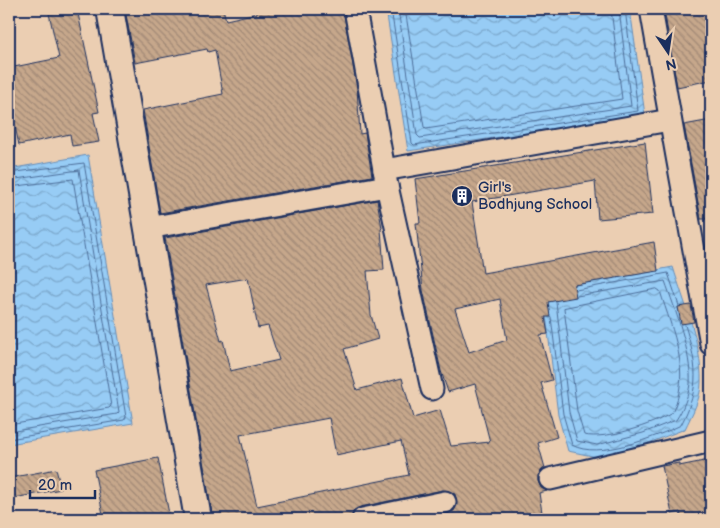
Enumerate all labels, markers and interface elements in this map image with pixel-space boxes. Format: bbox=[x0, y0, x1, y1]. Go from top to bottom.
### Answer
north arrow bbox=[642, 28, 692, 78]
text: N bbox=[664, 55, 678, 74]
place label: Girl's Bodhjung School bbox=[478, 178, 592, 214]
building icon: Girl's Bodhjung School bbox=[450, 184, 474, 208]
scale bar bbox=[30, 468, 95, 500]
text: 20 m bbox=[38, 476, 72, 495]

